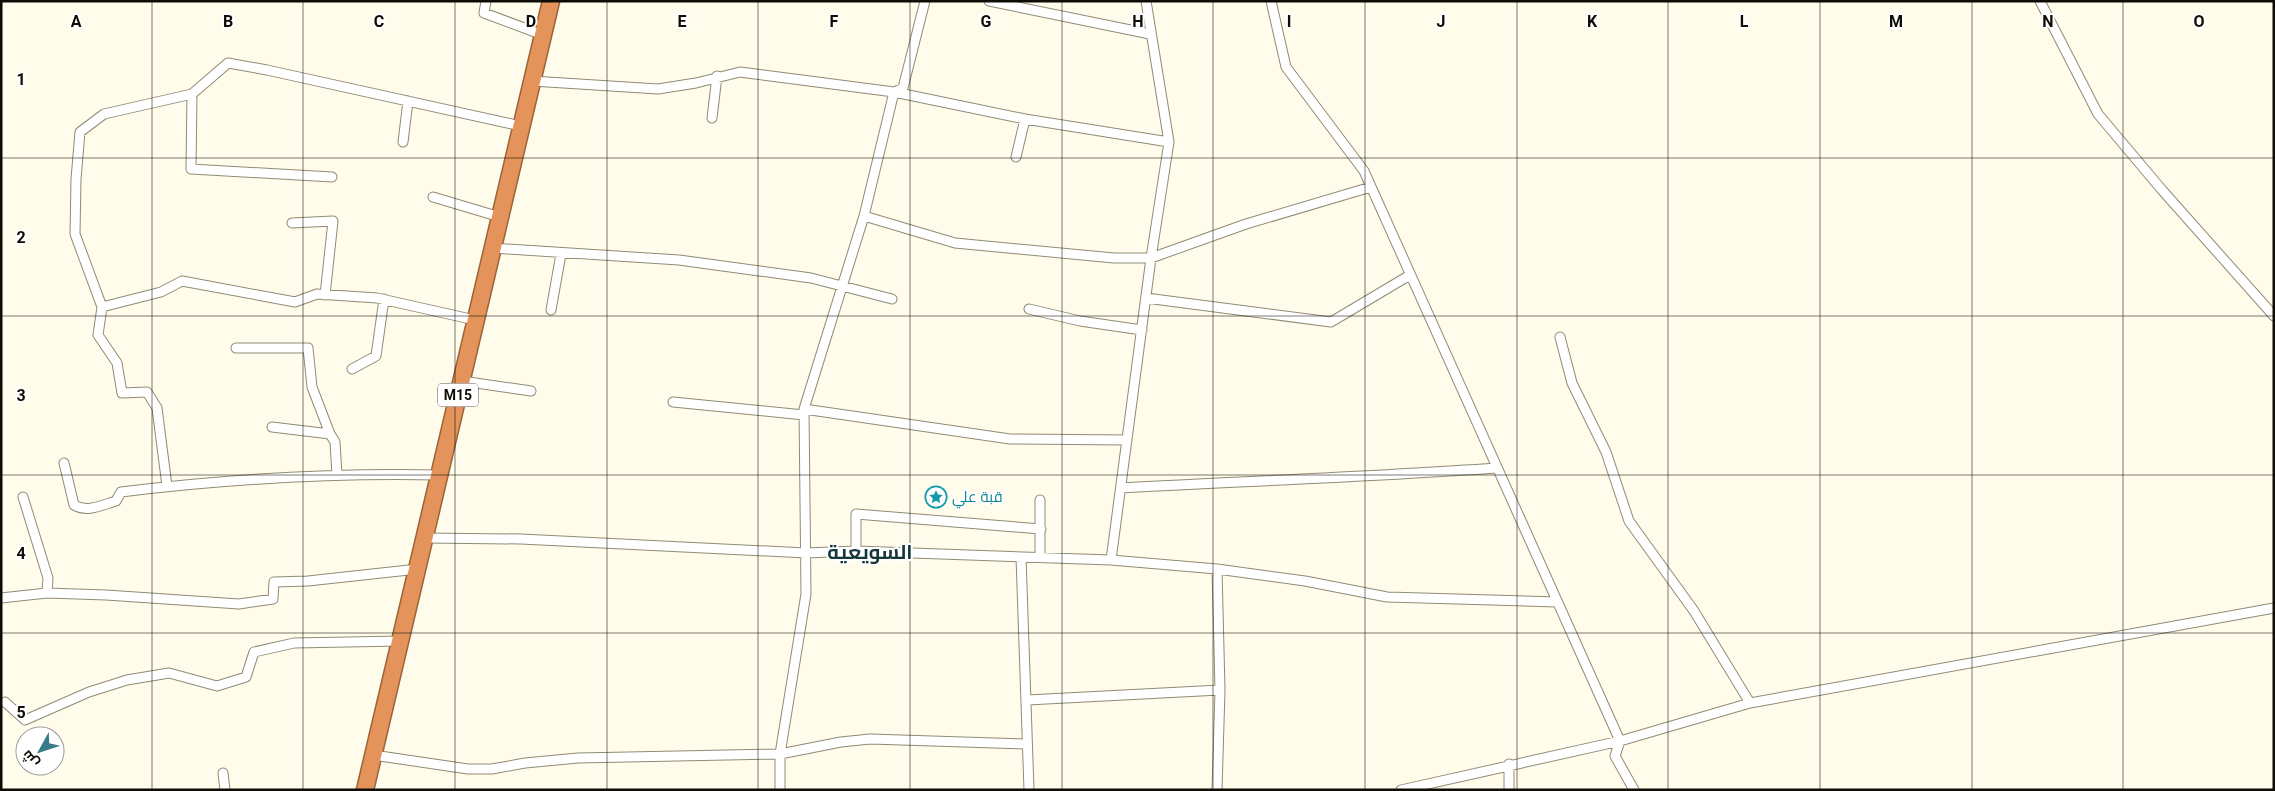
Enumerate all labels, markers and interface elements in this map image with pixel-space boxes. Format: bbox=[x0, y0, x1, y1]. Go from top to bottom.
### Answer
text: A bbox=[71, 12, 82, 31]
text: B bbox=[223, 12, 233, 31]
text: C bbox=[374, 12, 384, 31]
text: D bbox=[526, 12, 536, 31]
text: E bbox=[678, 12, 687, 31]
text: F bbox=[830, 12, 839, 31]
text: G bbox=[981, 12, 992, 31]
text: H bbox=[1132, 12, 1144, 31]
text: I bbox=[1287, 12, 1291, 31]
text: J bbox=[1437, 12, 1445, 31]
text: K bbox=[1587, 12, 1598, 31]
text: L bbox=[1740, 12, 1749, 31]
text: M bbox=[1889, 12, 1903, 31]
text: N bbox=[2042, 12, 2054, 31]
text: O bbox=[2193, 12, 2205, 31]
text: 1 bbox=[16, 70, 26, 89]
text: 2 bbox=[16, 228, 26, 247]
road number: M15 bbox=[438, 384, 478, 406]
text: 3 bbox=[16, 386, 26, 405]
place icon: قبة علي bbox=[924, 485, 948, 509]
place label: قبة علي bbox=[952, 488, 1003, 509]
district label: السويعية bbox=[827, 540, 913, 564]
text: 4 bbox=[16, 544, 26, 563]
text: 5 bbox=[16, 703, 26, 722]
north arrow bbox=[15, 726, 65, 776]
text: ش bbox=[18, 747, 43, 771]

